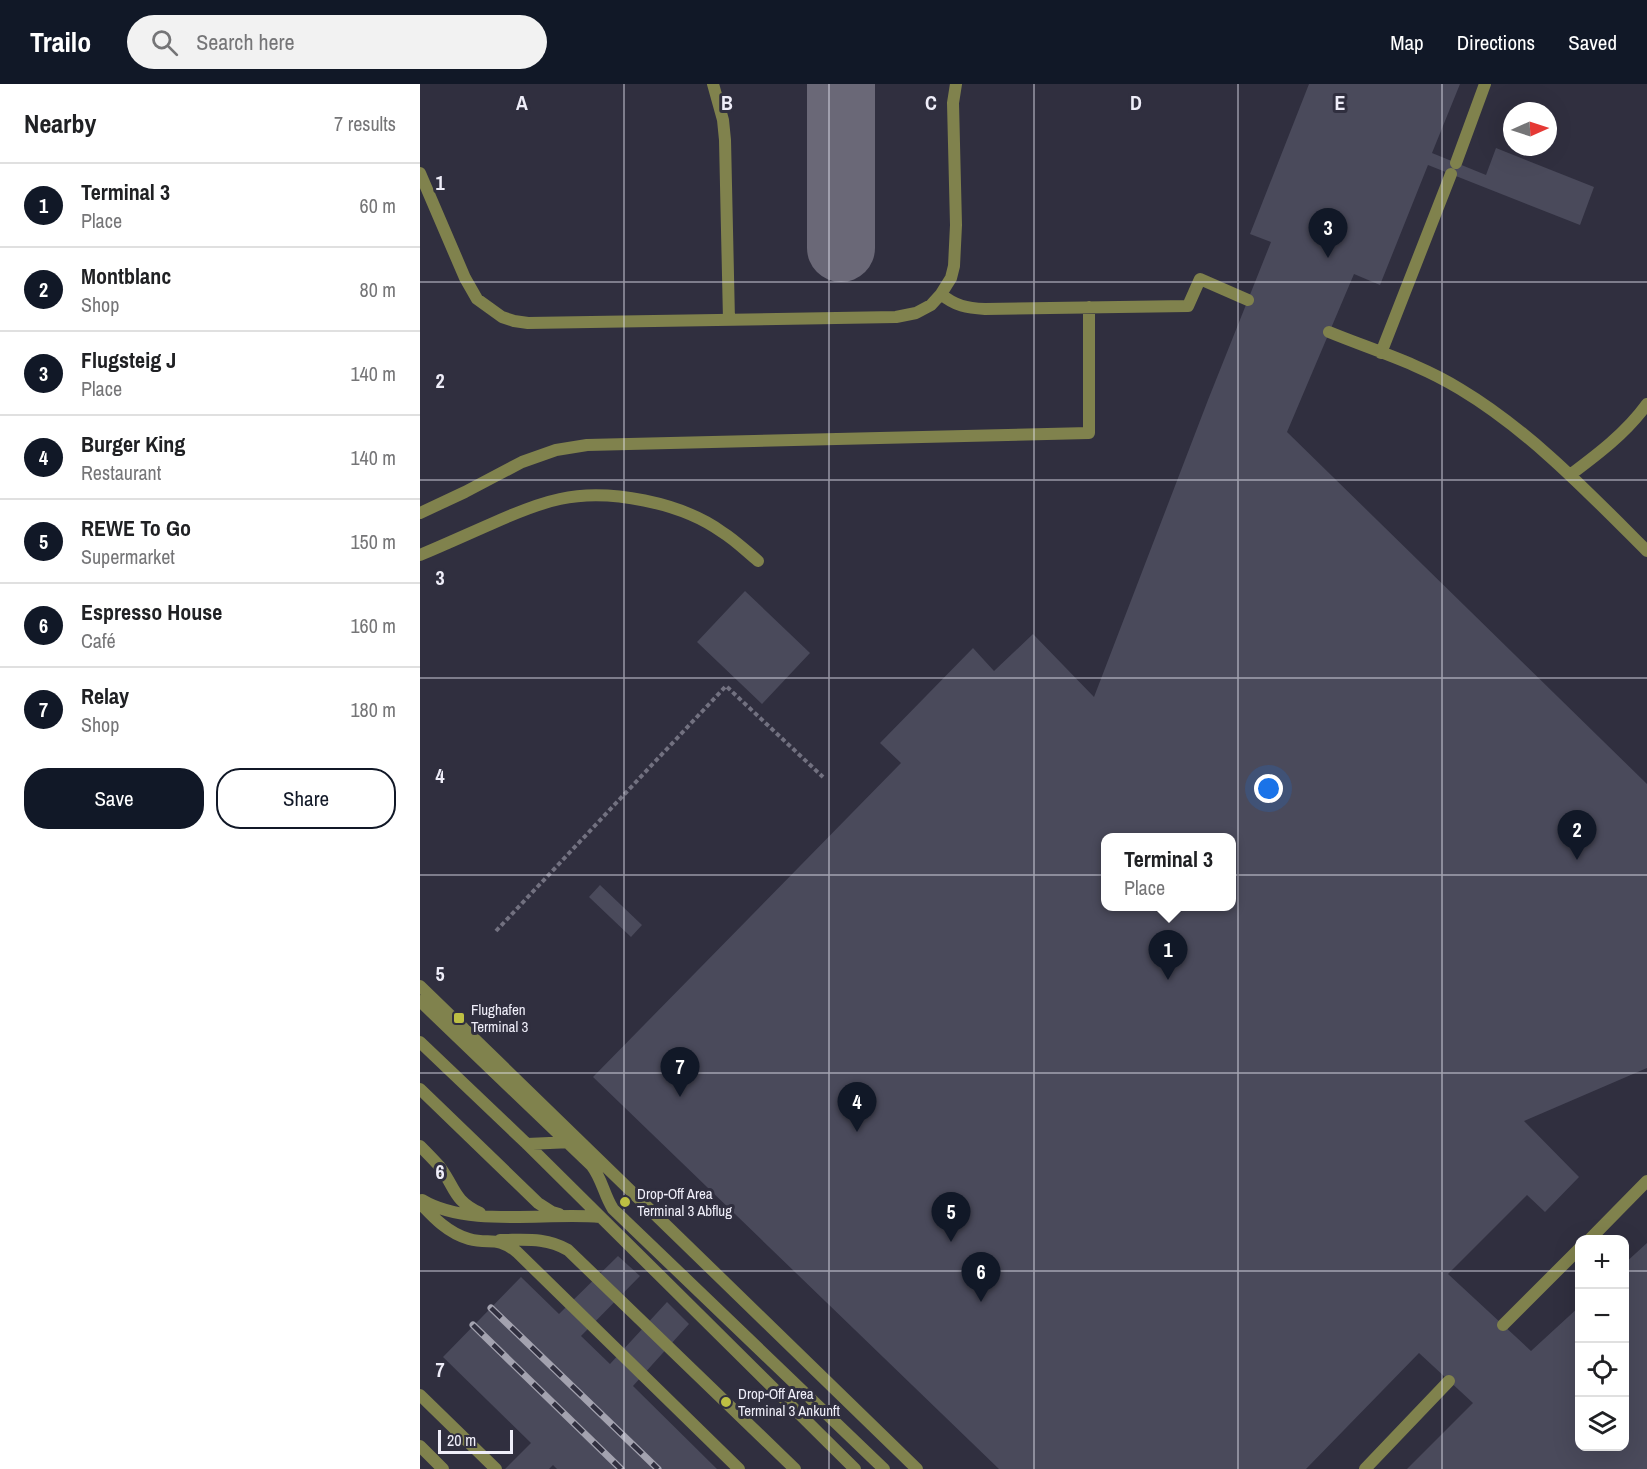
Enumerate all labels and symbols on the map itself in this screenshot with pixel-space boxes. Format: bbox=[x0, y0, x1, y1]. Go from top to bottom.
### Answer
text: A bbox=[516, 89, 528, 116]
text: B bbox=[721, 89, 733, 116]
text: C bbox=[925, 89, 937, 116]
text: D bbox=[1130, 89, 1142, 116]
text: E bbox=[1335, 89, 1346, 116]
north arrow bbox=[1503, 102, 1557, 156]
text: 1 bbox=[435, 169, 445, 196]
pin: 3 bbox=[1308, 208, 1348, 258]
text: 2 bbox=[435, 367, 445, 394]
text: 3 bbox=[435, 564, 445, 591]
text: 4 bbox=[435, 762, 445, 789]
your location bbox=[1254, 774, 1283, 803]
pin: 2 bbox=[1558, 810, 1596, 860]
pin: 1 bbox=[1148, 930, 1188, 980]
text: 5 bbox=[435, 960, 445, 987]
place label: Flughafen Terminal 3 bbox=[471, 999, 529, 1037]
marker: Flughafen Terminal 3 bbox=[452, 1011, 466, 1025]
pin: 7 bbox=[660, 1048, 700, 1097]
pin: 4 bbox=[838, 1082, 876, 1132]
text: 6 bbox=[435, 1158, 445, 1185]
place label: Drop-Off Area Terminal 3 Abflug bbox=[637, 1183, 732, 1221]
pin: 5 bbox=[932, 1192, 970, 1242]
marker: Drop-Off Area Terminal 3 Abflug bbox=[618, 1195, 632, 1209]
pin: 6 bbox=[962, 1252, 1000, 1302]
text: 7 bbox=[435, 1356, 445, 1383]
place label: Drop-Off Area Terminal 3 Ankunft bbox=[738, 1383, 840, 1421]
marker: Drop-Off Area Terminal 3 Ankunft bbox=[719, 1395, 733, 1409]
scale bar bbox=[438, 1427, 513, 1454]

